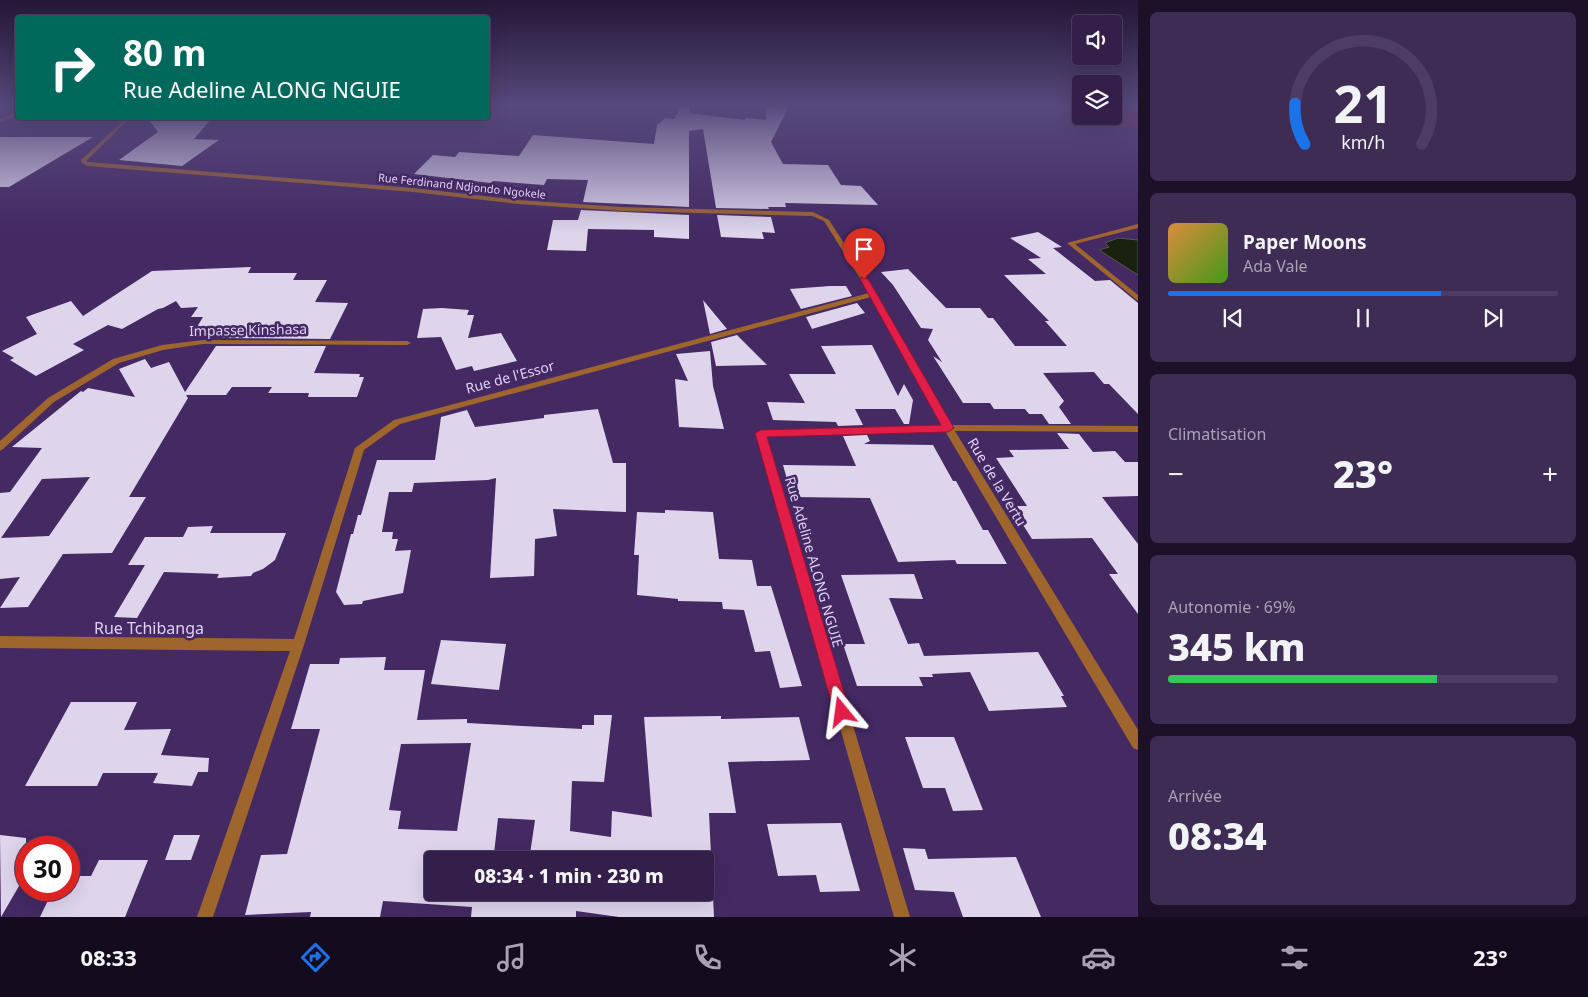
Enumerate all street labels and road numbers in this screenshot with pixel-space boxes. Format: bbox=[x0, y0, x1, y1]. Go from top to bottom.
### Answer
street label: Rue Ferdinand Ndjondo Ngokele bbox=[377, 169, 547, 202]
street label: Impasse Kinshasa bbox=[189, 319, 307, 340]
street label: Rue de l'Essor bbox=[463, 355, 557, 398]
street label: Rue de la Vertu bbox=[964, 434, 1031, 529]
street label: Rue Adeline ALONG NGUIE bbox=[781, 474, 848, 649]
street label: Rue Tchibanga bbox=[94, 617, 204, 639]

